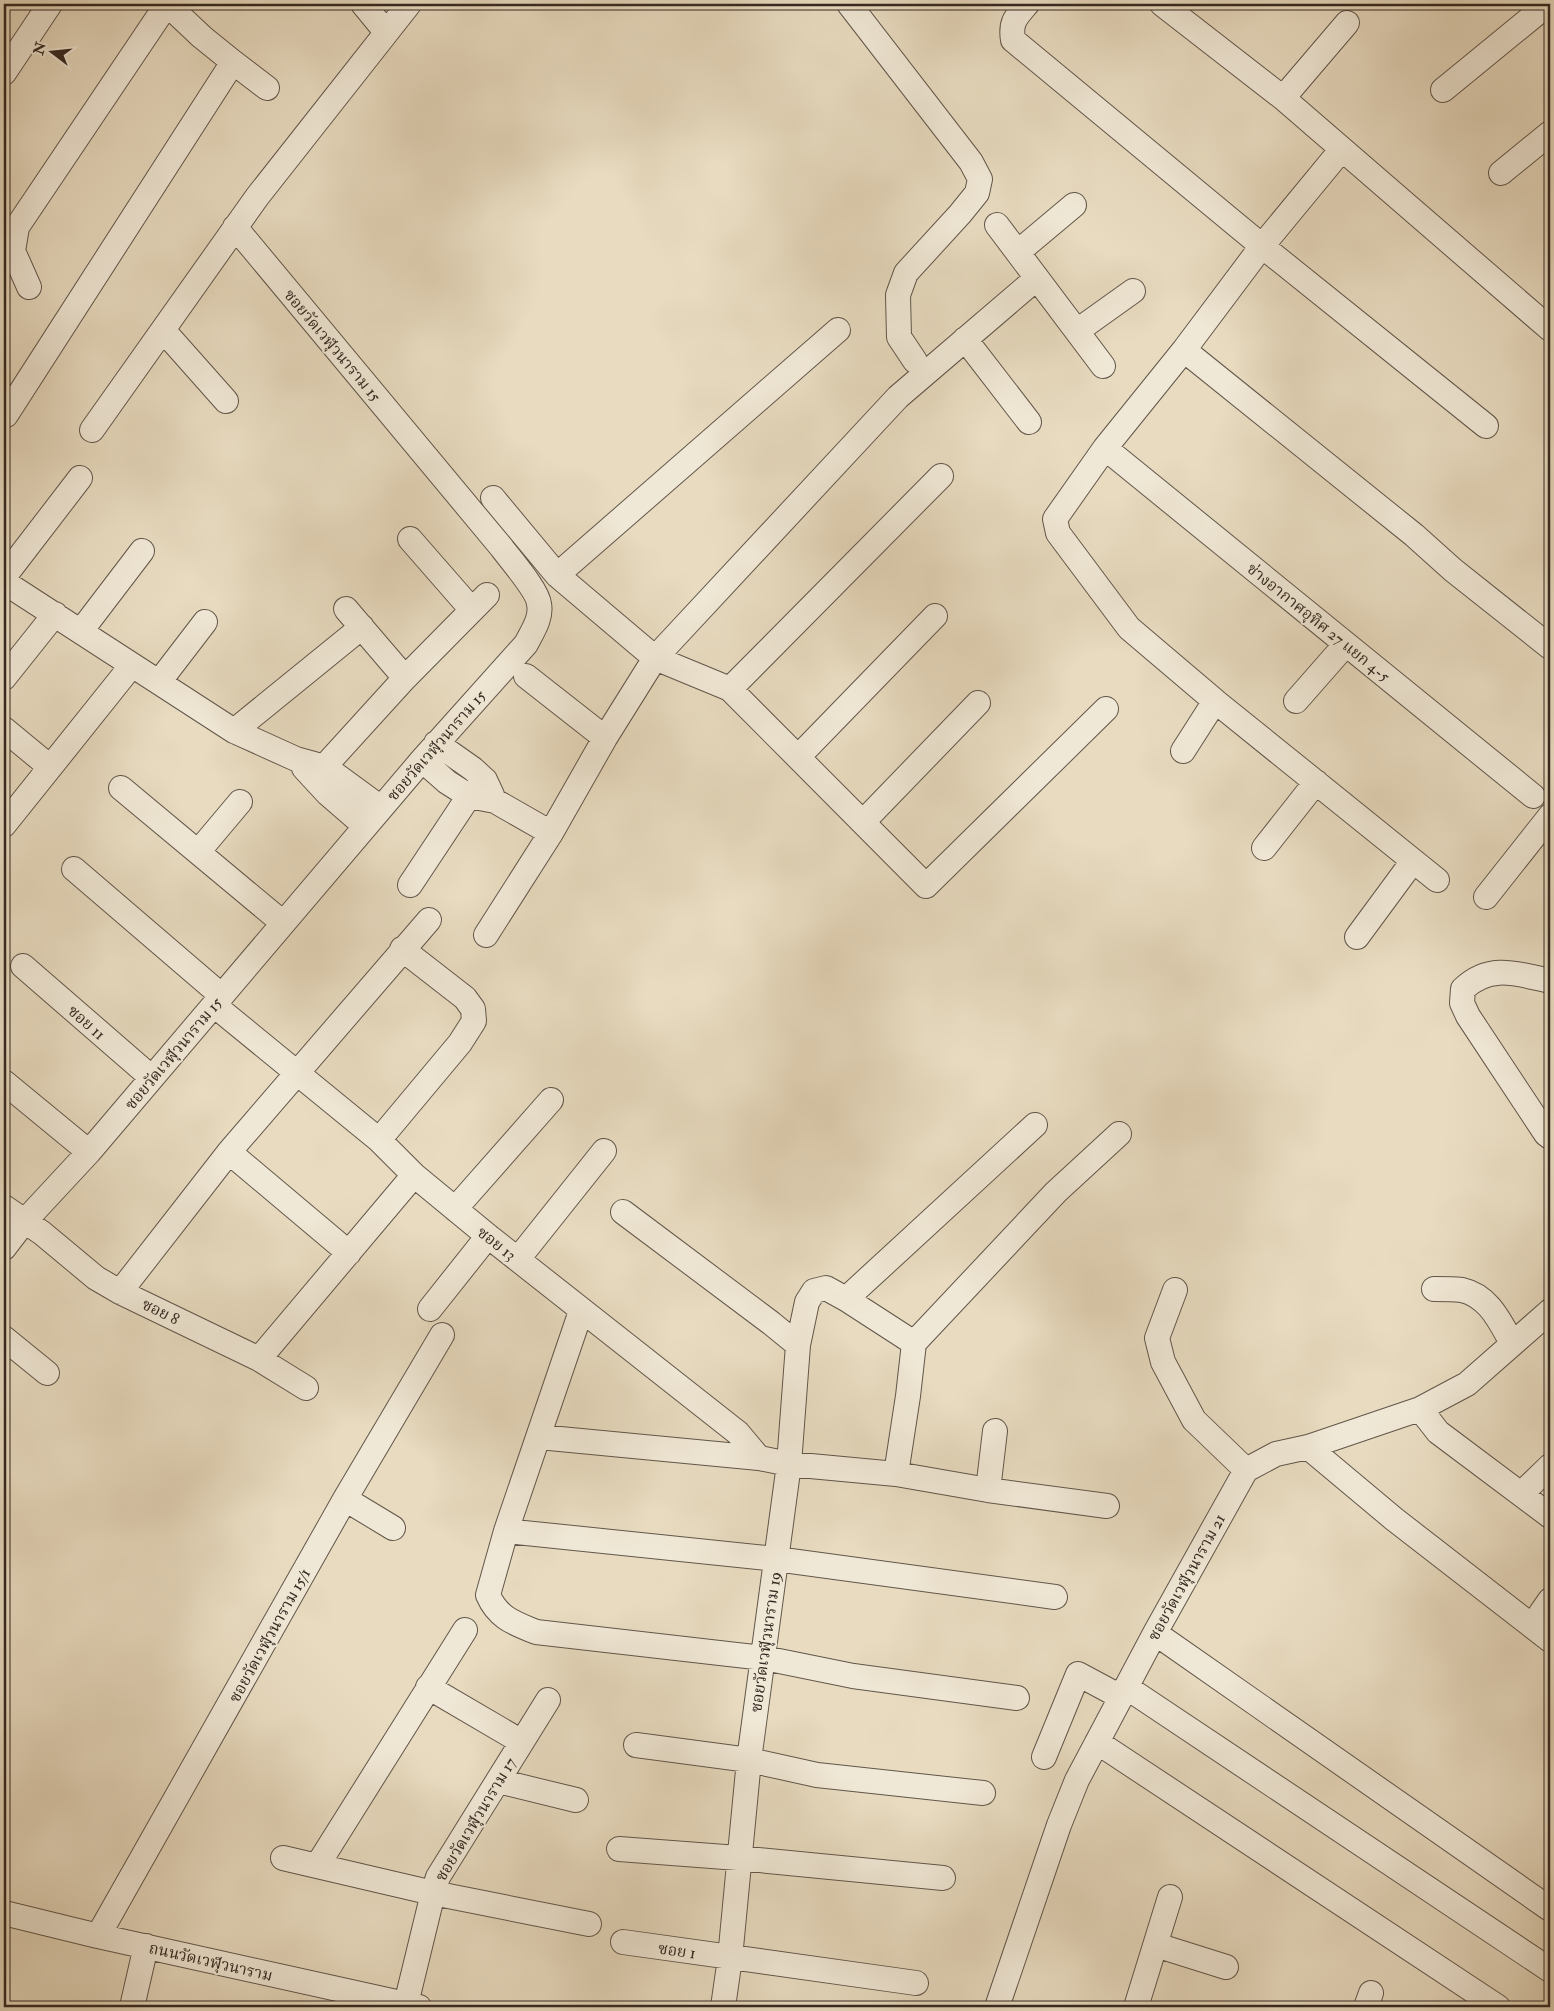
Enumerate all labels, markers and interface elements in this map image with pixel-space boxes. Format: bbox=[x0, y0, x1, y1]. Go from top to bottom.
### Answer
north arrow bbox=[28, 28, 78, 78]
text: N bbox=[30, 40, 50, 58]
street label: ซอยวัดเวฬุวนาราม 15 bbox=[279, 285, 385, 407]
street label: ช่างอากาศอุทิศ 27 แยก 4-5 bbox=[1242, 559, 1394, 687]
street label: ซอยวัดเวฬุวนาราม 15 bbox=[383, 686, 491, 806]
street label: ซอยวัดเวฬุวนาราม 15 bbox=[121, 993, 227, 1115]
street label: ซอย 11 bbox=[63, 1001, 109, 1045]
street label: ซอย 13 bbox=[473, 1222, 520, 1265]
street label: ซอย 8 bbox=[138, 1294, 183, 1330]
street label: ซอยวัดเวฬุวนาราม 21 bbox=[1144, 1511, 1231, 1645]
street label: ซอยวัดเวฬุวนาราม 15/1 bbox=[225, 1565, 316, 1707]
street label: ซอยวัดเวฬุวนาราม 19 bbox=[746, 1570, 787, 1714]
street label: ซอยวัดเวฬุวนาราม 17 bbox=[431, 1753, 522, 1886]
street label: ถนนวัดเวฬุวนาราม bbox=[147, 1938, 275, 1987]
street label: ซอย 1 bbox=[657, 1938, 697, 1964]

